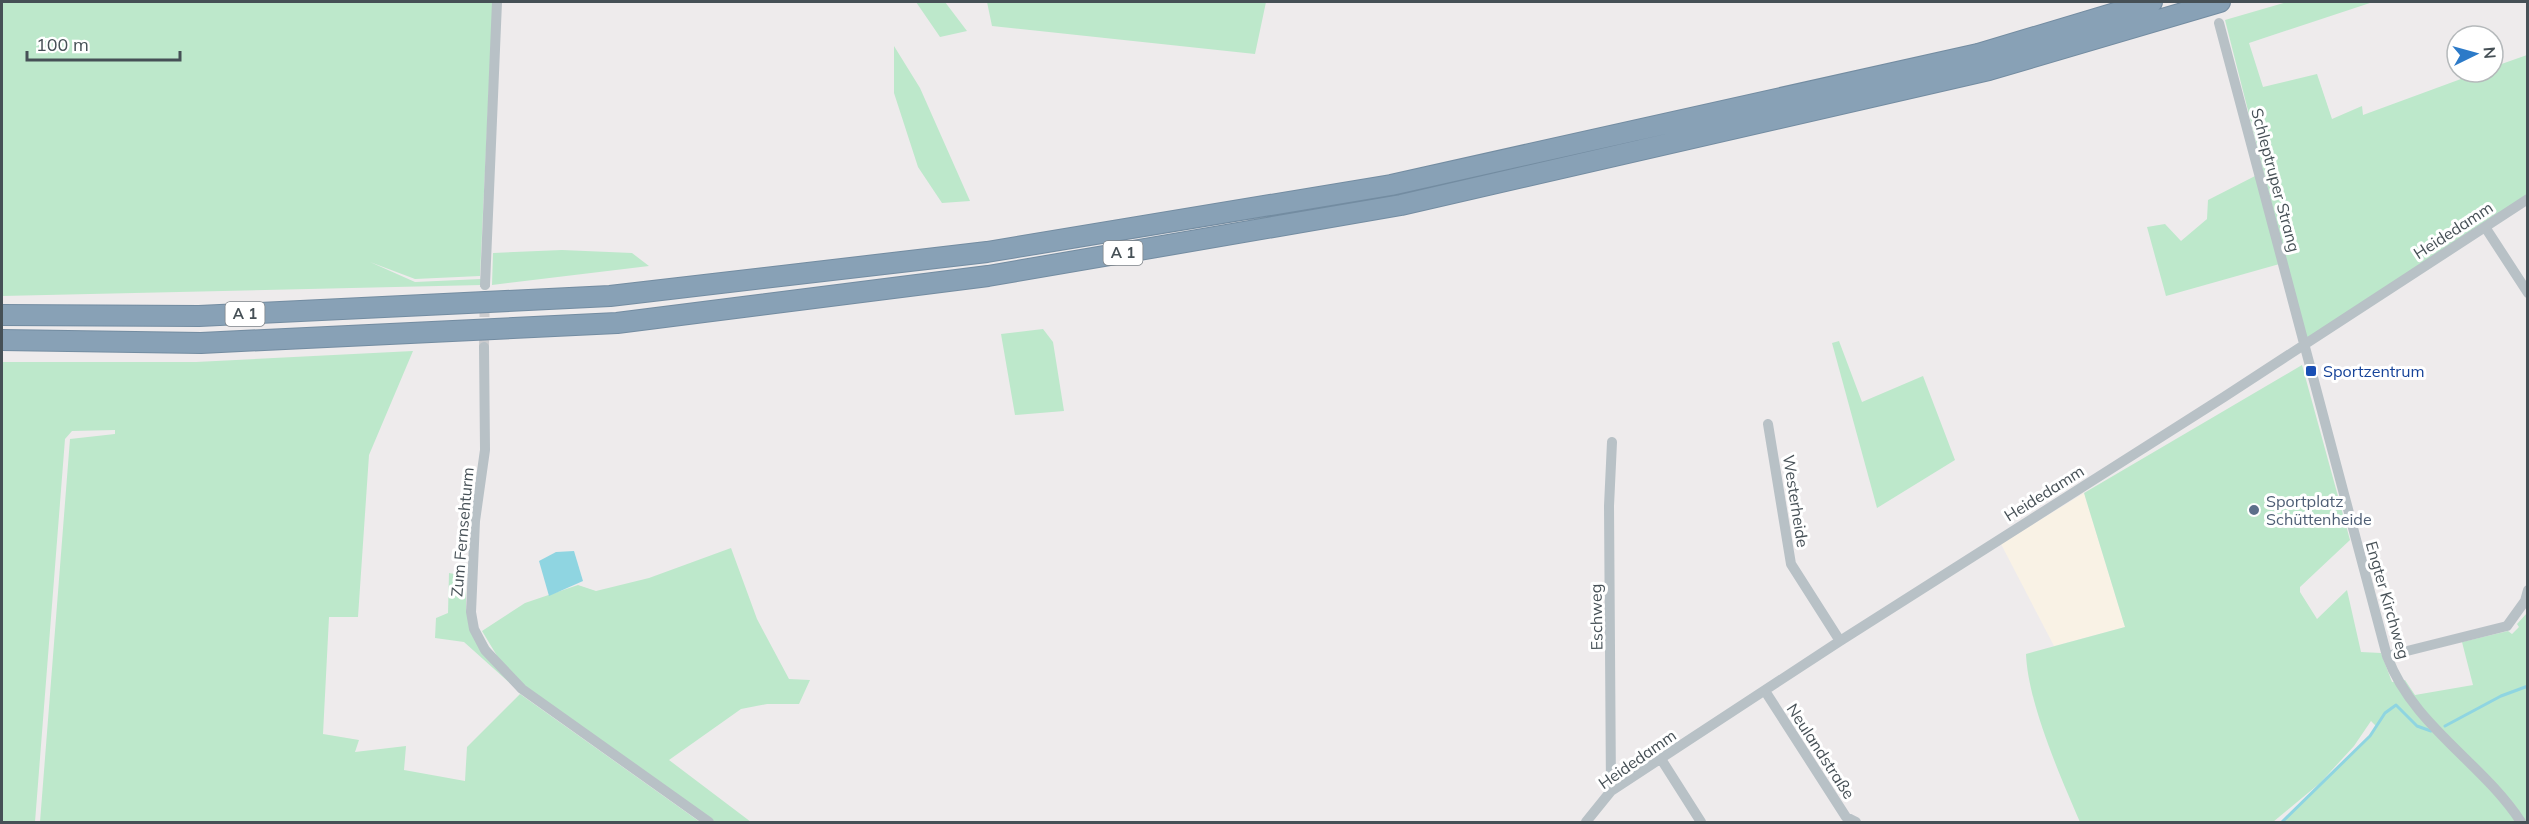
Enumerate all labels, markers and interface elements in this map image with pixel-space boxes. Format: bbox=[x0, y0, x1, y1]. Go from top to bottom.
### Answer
scale bar bbox=[27, 24, 180, 62]
north arrow bbox=[2445, 24, 2505, 84]
text: 100 m bbox=[36, 33, 89, 56]
text: N bbox=[2479, 46, 2500, 60]
street label: Schleptruper Strang bbox=[2247, 106, 2305, 254]
street label: Heidedamm bbox=[2410, 197, 2496, 263]
road number: A 1 bbox=[1104, 241, 1142, 265]
road number: A 1 bbox=[226, 302, 264, 326]
place label: Sportzentrum bbox=[2323, 361, 2424, 381]
marker: Sportzentrum bbox=[2304, 364, 2318, 378]
street label: Westerheide bbox=[1779, 453, 1813, 549]
street label: Heidedamm bbox=[2000, 461, 2088, 525]
street label: Zum Fernsehturm bbox=[446, 466, 478, 598]
place label: Sportplatz Schüttenheide bbox=[2266, 491, 2372, 529]
marker: Sportplatz Schüttenheide bbox=[2247, 503, 2261, 517]
street label: Engter Kirchweg bbox=[2362, 539, 2414, 661]
street label: Eschweg bbox=[1585, 584, 1607, 650]
street label: Neulandstraße bbox=[1783, 699, 1859, 803]
street label: Heidedamm bbox=[1594, 725, 1680, 793]

